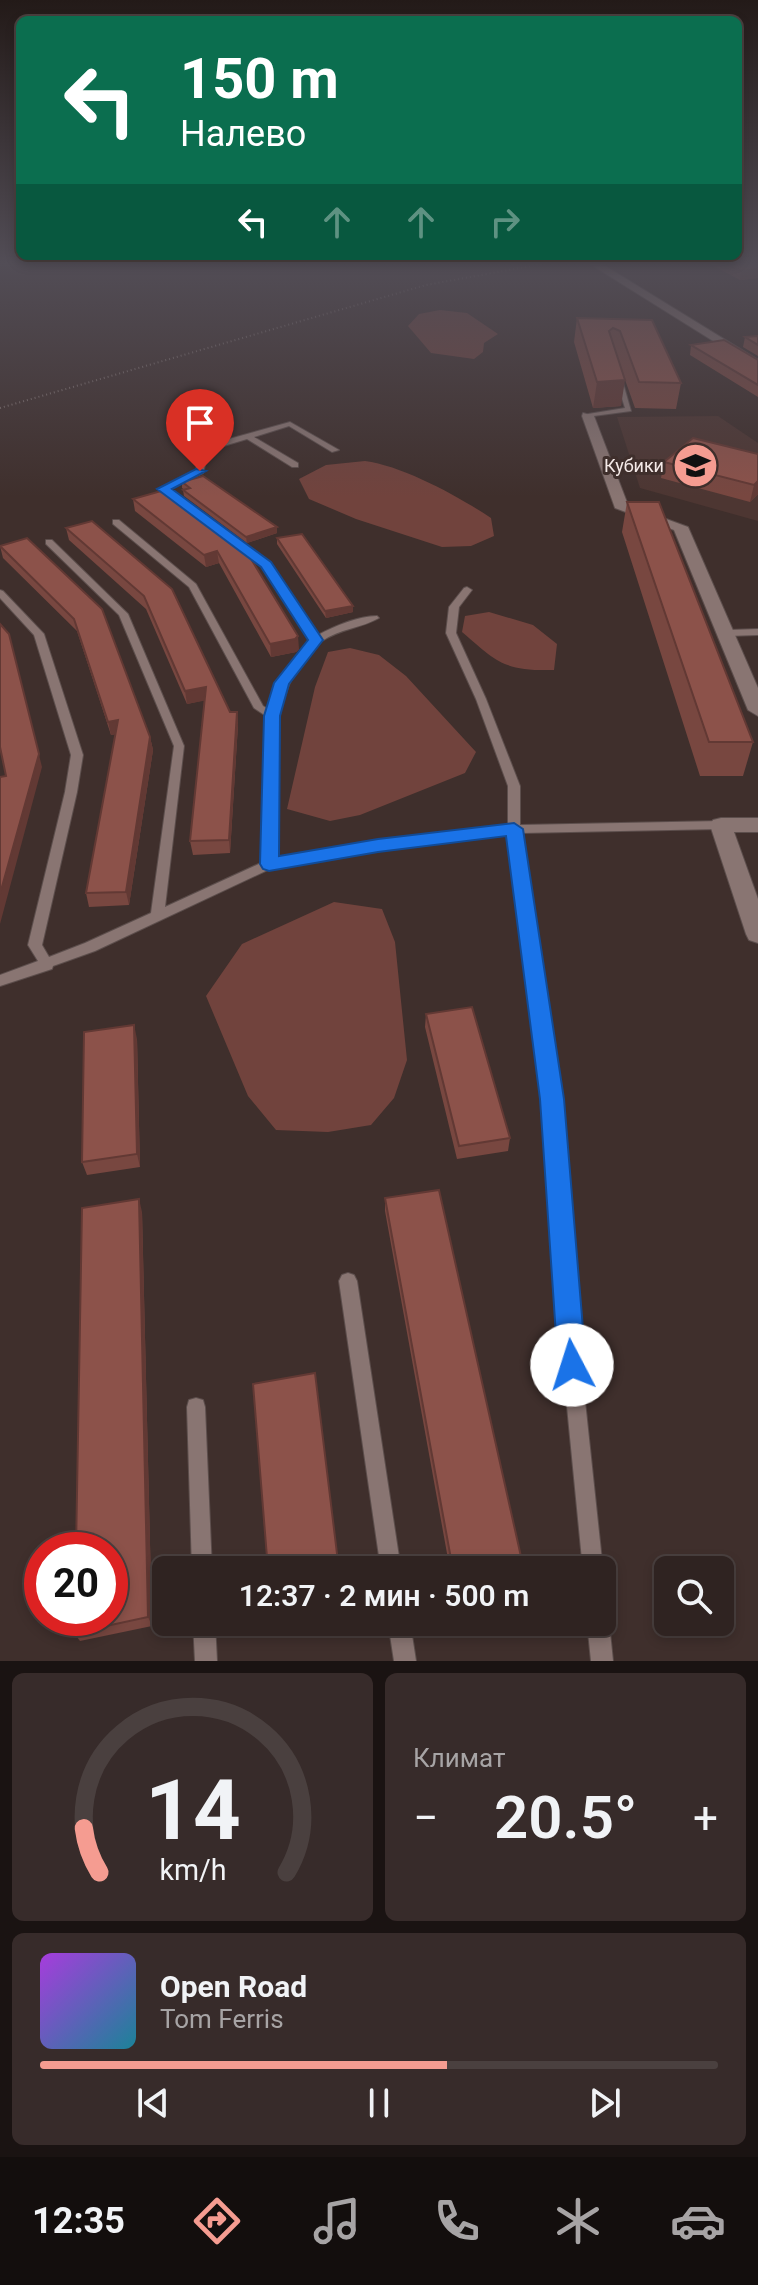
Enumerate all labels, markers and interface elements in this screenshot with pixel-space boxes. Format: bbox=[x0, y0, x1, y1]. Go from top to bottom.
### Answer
text: 150 m bbox=[180, 46, 339, 112]
icon: left bbox=[48, 48, 152, 152]
text: Налево bbox=[180, 113, 306, 155]
icon: left bbox=[231, 200, 275, 244]
icon: ahead bbox=[315, 200, 359, 244]
icon: ahead bbox=[399, 200, 443, 244]
icon: right bbox=[483, 200, 527, 244]
pin bbox=[166, 389, 234, 471]
icon: arrive bbox=[178, 401, 222, 445]
school or university icon: Кубики bbox=[671, 441, 719, 489]
place label: Кубики bbox=[604, 455, 664, 476]
position arrow bbox=[530, 1323, 614, 1407]
speed limit sign: 20 bbox=[24, 1532, 128, 1636]
map controls bbox=[654, 1556, 734, 1636]
button: search bbox=[654, 1556, 734, 1636]
text: 12:37 · 2 мин · 500 m bbox=[239, 1578, 529, 1613]
text: Климат bbox=[413, 1743, 505, 1773]
text: 14 bbox=[145, 1762, 240, 1859]
text: 20.5° bbox=[494, 1782, 637, 1853]
text: − bbox=[413, 1792, 438, 1844]
text: + bbox=[693, 1792, 718, 1844]
text: km/h bbox=[159, 1853, 226, 1887]
text: Open Road bbox=[160, 1969, 307, 2004]
text: Tom Ferris bbox=[160, 2004, 284, 2034]
icon: previous bbox=[131, 2081, 175, 2125]
icon: pause bbox=[357, 2081, 401, 2125]
icon: next bbox=[583, 2081, 627, 2125]
icon: directions bbox=[189, 2193, 245, 2249]
icon: music bbox=[309, 2193, 365, 2249]
icon: phone bbox=[429, 2193, 485, 2249]
icon: climate bbox=[550, 2193, 606, 2249]
icon: car bbox=[670, 2193, 726, 2249]
text: 12:35 bbox=[32, 2200, 125, 2242]

